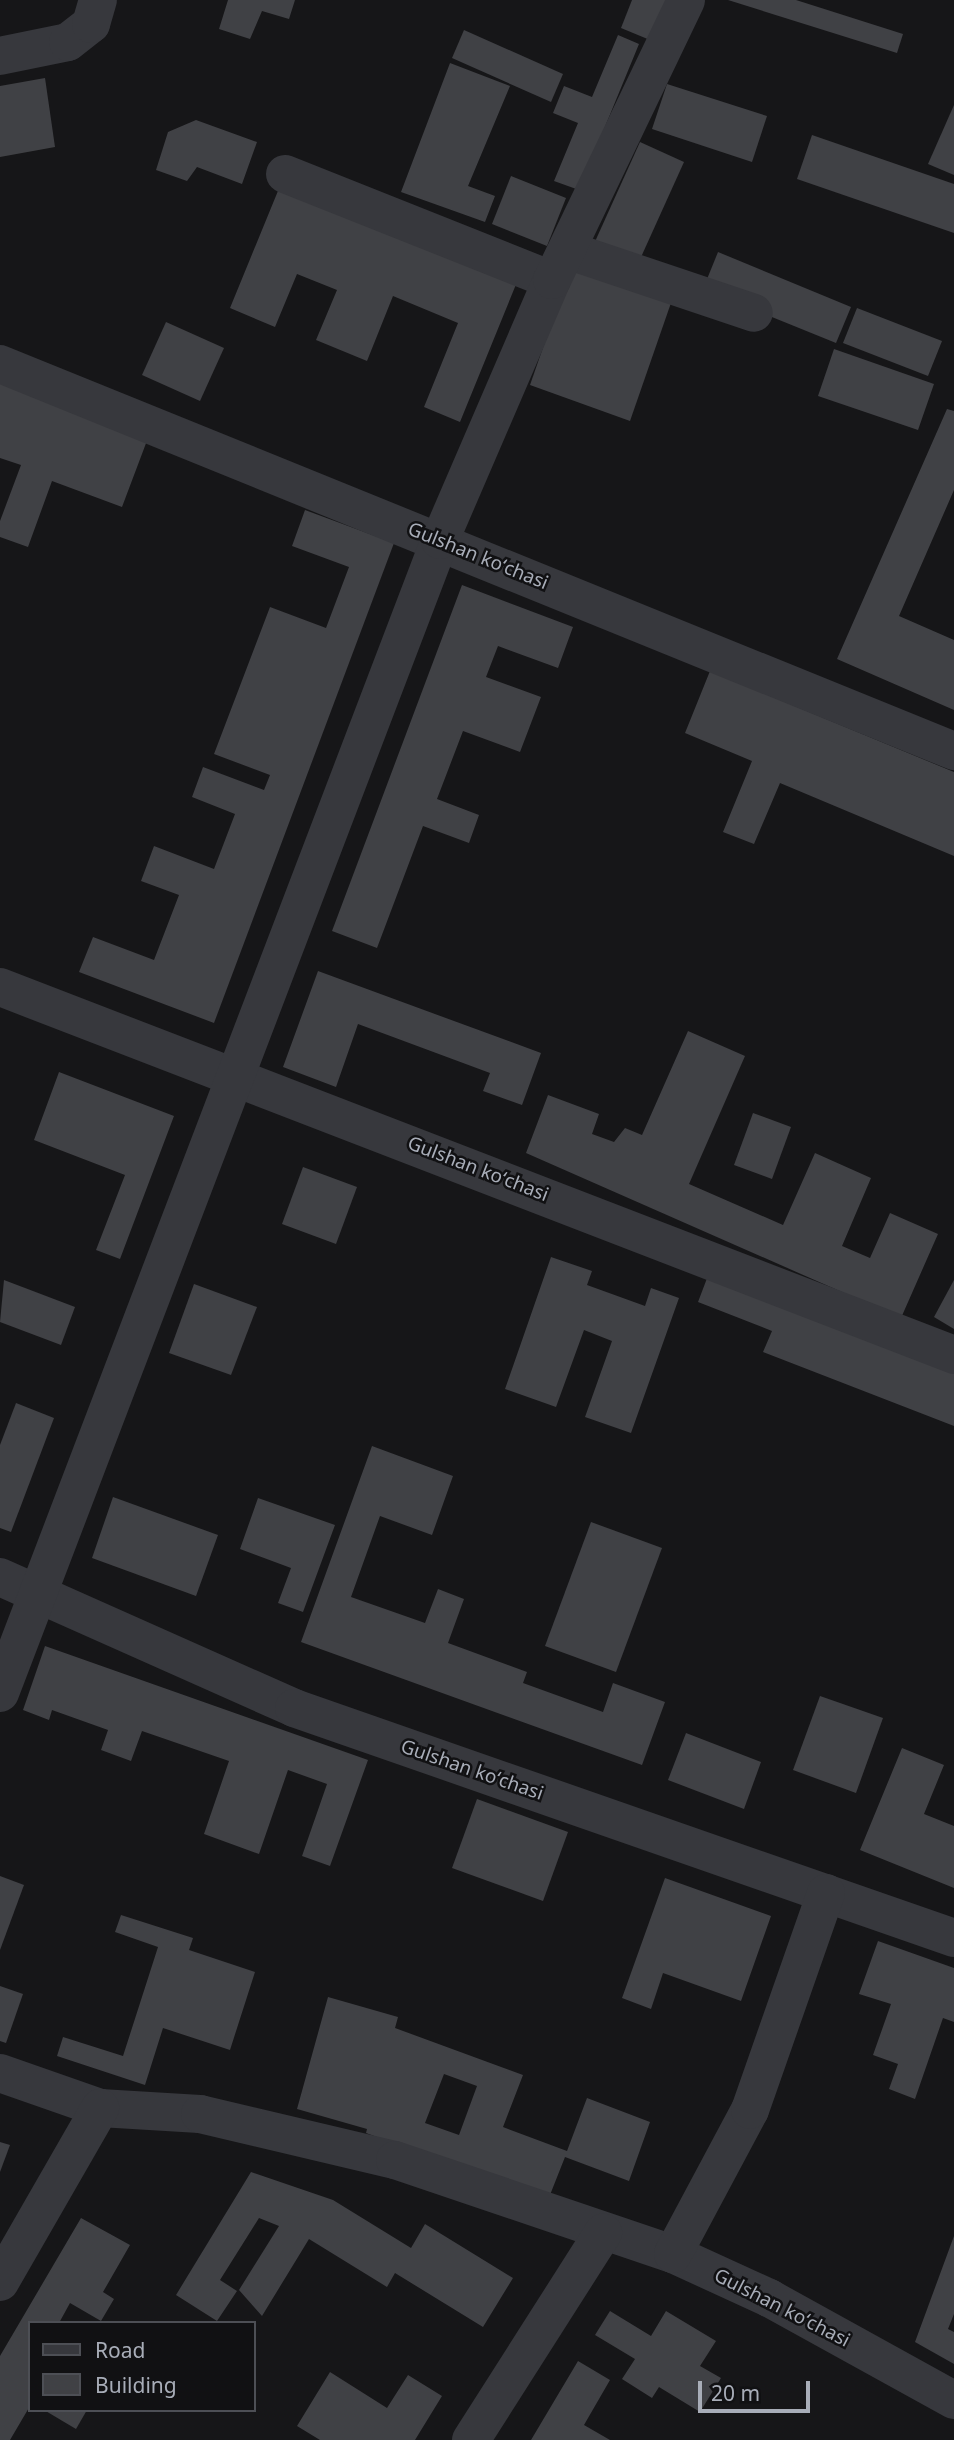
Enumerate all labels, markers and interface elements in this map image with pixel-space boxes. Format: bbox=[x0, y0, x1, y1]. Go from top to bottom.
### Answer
street label: Gulshan koʻchasi bbox=[405, 517, 551, 595]
street label: Gulshan koʻchasi bbox=[404, 1132, 552, 1206]
street label: Gulshan koʻchasi bbox=[398, 1735, 546, 1805]
street label: Gulshan koʻchasi bbox=[710, 2264, 854, 2352]
legend bbox=[28, 2321, 256, 2412]
text: Road bbox=[95, 2336, 145, 2364]
scale bar bbox=[702, 2366, 814, 2410]
text: Building bbox=[95, 2371, 177, 2399]
text: 20 m bbox=[711, 2379, 760, 2407]

